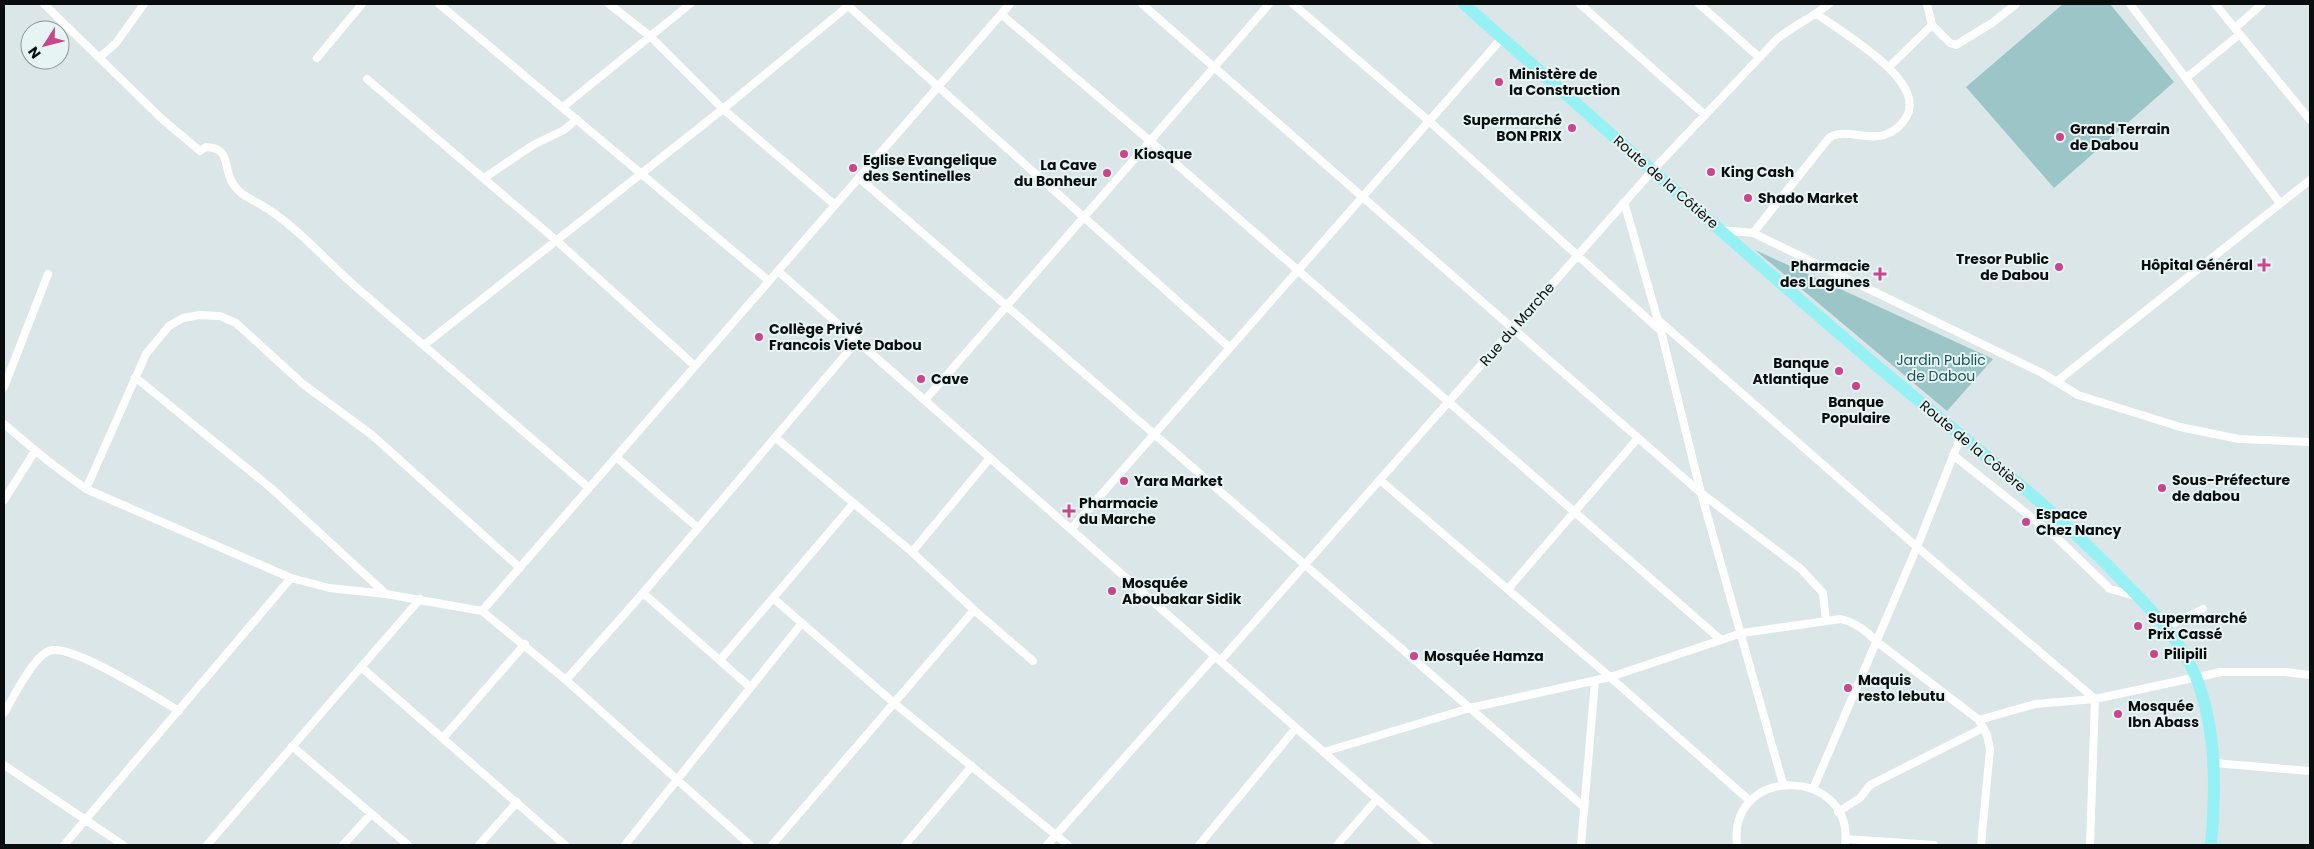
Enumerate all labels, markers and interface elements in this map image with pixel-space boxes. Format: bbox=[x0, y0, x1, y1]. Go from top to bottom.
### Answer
north arrow bbox=[20, 20, 70, 70]
text: N bbox=[23, 43, 46, 63]
place label: Ministère de la Construction bbox=[1509, 64, 1620, 100]
marker: Ministère de la Construction bbox=[1493, 76, 1505, 88]
place label: Supermarché BON PRIX bbox=[1463, 110, 1562, 146]
place label: Grand Terrain de Dabou bbox=[2070, 119, 2170, 155]
marker: Supermarché BON PRIX bbox=[1566, 122, 1578, 134]
street label: Route de la Côtière bbox=[1609, 131, 1723, 234]
marker: Grand Terrain de Dabou bbox=[2054, 131, 2066, 143]
place label: Kiosque bbox=[1134, 144, 1193, 164]
marker: Kiosque bbox=[1118, 148, 1130, 160]
place label: Eglise Evangelique des Sentinelles bbox=[863, 150, 997, 186]
place label: La Cave du Bonheur bbox=[1014, 155, 1097, 191]
marker: Eglise Evangelique des Sentinelles bbox=[847, 162, 859, 174]
place label: King Cash bbox=[1721, 162, 1794, 182]
marker: King Cash bbox=[1705, 166, 1717, 178]
marker: La Cave du Bonheur bbox=[1101, 167, 1113, 179]
place label: Shado Market bbox=[1758, 188, 1859, 208]
marker: Shado Market bbox=[1742, 192, 1754, 204]
place label: Tresor Public de Dabou bbox=[1956, 249, 2050, 285]
place label: Hôpital Général bbox=[2141, 255, 2253, 275]
place label: Pharmacie des Lagunes bbox=[1780, 256, 1870, 292]
marker: Hôpital Général bbox=[2257, 258, 2271, 272]
marker: Tresor Public de Dabou bbox=[2053, 261, 2065, 273]
marker: Pharmacie des Lagunes bbox=[1874, 268, 1886, 280]
street label: Rue du Marche bbox=[1475, 278, 1559, 370]
place label: Collège Privé Francois Viete Dabou bbox=[769, 319, 922, 355]
marker: Collège Privé Francois Viete Dabou bbox=[753, 331, 765, 343]
park label: Jardin Public de Dabou bbox=[1896, 350, 1986, 386]
place label: Banque Atlantique bbox=[1753, 353, 1829, 389]
marker: Banque Atlantique bbox=[1833, 365, 1845, 377]
place label: Cave bbox=[931, 369, 969, 389]
marker: Cave bbox=[915, 373, 927, 385]
marker: Banque Populaire bbox=[1850, 380, 1862, 392]
place label: Banque Populaire bbox=[1822, 392, 1891, 428]
street label: Route de la Côtière bbox=[1915, 395, 2031, 497]
place label: Sous-Préfecture de dabou bbox=[2172, 470, 2290, 506]
place label: Yara Market bbox=[1134, 471, 1223, 491]
marker: Yara Market bbox=[1118, 475, 1130, 487]
marker: Sous-Préfecture de dabou bbox=[2156, 482, 2168, 494]
place label: Pharmacie du Marche bbox=[1079, 493, 1159, 529]
place label: Espace Chez Nancy bbox=[2036, 504, 2122, 540]
marker: Pharmacie du Marche bbox=[1063, 505, 1075, 517]
marker: Espace Chez Nancy bbox=[2020, 516, 2032, 528]
place label: Mosquée Aboubakar Sidik bbox=[1122, 573, 1242, 609]
marker: Mosquée Aboubakar Sidik bbox=[1106, 585, 1118, 597]
place label: Supermarché Prix Cassé bbox=[2148, 608, 2247, 644]
marker: Supermarché Prix Cassé bbox=[2132, 620, 2144, 632]
place label: Pilipili bbox=[2164, 644, 2207, 664]
place label: Mosquée Hamza bbox=[1424, 646, 1544, 666]
marker: Pilipili bbox=[2148, 648, 2160, 660]
marker: Mosquée Hamza bbox=[1408, 650, 1420, 662]
place label: Maquis resto lebutu bbox=[1858, 670, 1945, 706]
marker: Maquis resto lebutu bbox=[1842, 682, 1854, 694]
place label: Mosquée Ibn Abass bbox=[2128, 696, 2199, 732]
marker: Mosquée Ibn Abass bbox=[2112, 708, 2124, 720]

